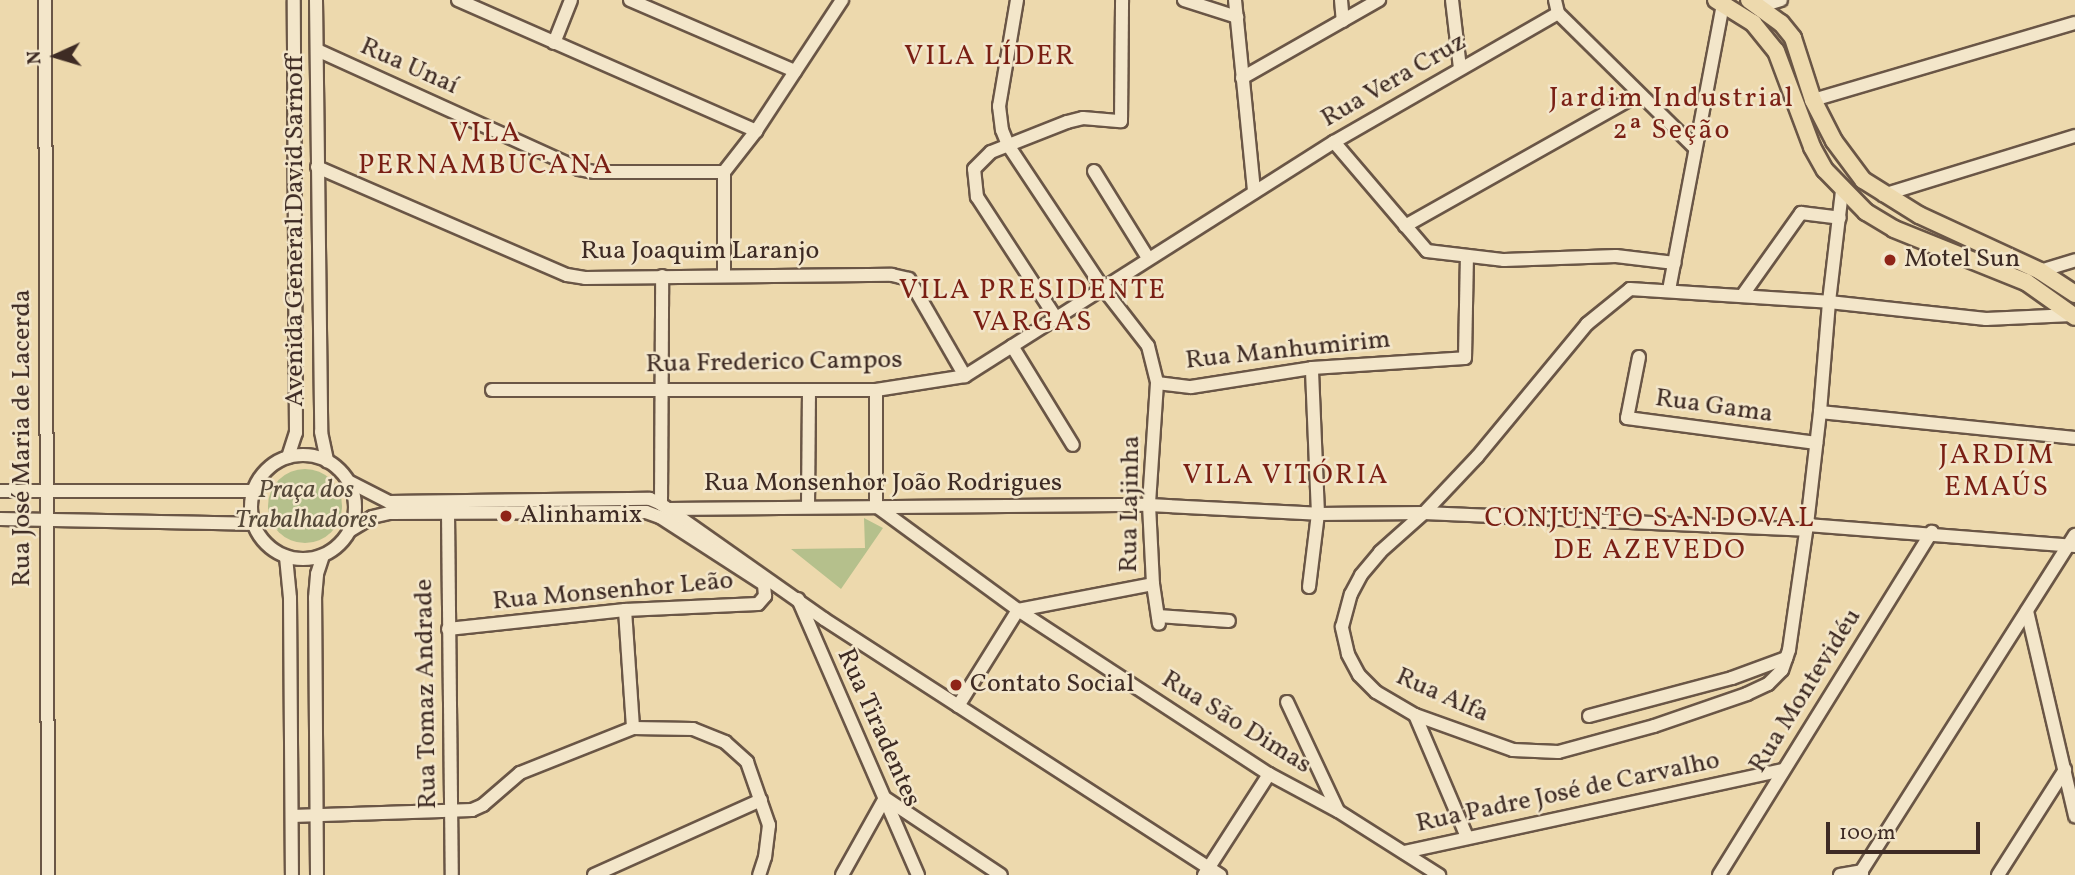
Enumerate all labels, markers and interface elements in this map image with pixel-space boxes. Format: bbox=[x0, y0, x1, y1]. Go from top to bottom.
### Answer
north arrow bbox=[21, 21, 91, 91]
street label: Rua Vera Cruz bbox=[1316, 27, 1472, 135]
street label: Rua Unaí bbox=[355, 32, 463, 102]
district label: VILA LÍDER bbox=[905, 40, 1075, 74]
text: N bbox=[22, 50, 49, 65]
street label: Avenida General David Sarnoff bbox=[280, 55, 312, 407]
district label: Jardim Industrial 2ª Seção bbox=[1551, 82, 1793, 148]
district label: VILA PERNAMBUCANA bbox=[360, 117, 612, 183]
street label: Rua Joaquim Laranjo bbox=[581, 236, 819, 268]
place label: Motel Sun bbox=[1904, 244, 2020, 276]
marker: Motel Sun bbox=[1882, 252, 1898, 268]
district label: VILA PRESIDENTE VARGAS bbox=[901, 274, 1165, 340]
street label: Rua José Maria de Lacerda bbox=[7, 289, 39, 587]
street label: Rua Manhumirim bbox=[1184, 325, 1392, 377]
street label: Rua Frederico Campos bbox=[645, 345, 903, 381]
street label: Rua Gama bbox=[1653, 383, 1775, 431]
street label: Rua Lajinha bbox=[1114, 435, 1148, 573]
district label: JARDIM EMAÚS bbox=[1940, 439, 2054, 505]
district label: VILA VITÓRIA bbox=[1184, 459, 1388, 493]
street label: Rua Monsenhor João Rodrigues bbox=[704, 468, 1062, 500]
park label: Praça dos Trabalhadores bbox=[235, 475, 377, 536]
place label: Alinhamix bbox=[520, 500, 642, 532]
district label: CONJUNTO SANDOVAL DE AZEVEDO bbox=[1487, 502, 1813, 568]
marker: Alinhamix bbox=[498, 508, 514, 524]
street label: Rua Monsenhor Leão bbox=[491, 566, 735, 618]
street label: Rua Tomaz Andrade bbox=[409, 578, 445, 810]
street label: Rua Montevidéu bbox=[1743, 603, 1869, 779]
street label: Rua Tiradentes bbox=[829, 644, 927, 812]
street label: Rua Alfa bbox=[1391, 662, 1493, 730]
street label: Rua São Dimas bbox=[1155, 665, 1317, 781]
place label: Contato Social bbox=[970, 669, 1134, 701]
marker: Contato Social bbox=[948, 677, 964, 693]
street label: Rua Padre José de Carvalho bbox=[1413, 746, 1723, 840]
scale bar bbox=[1830, 808, 1984, 852]
text: 100 m bbox=[1839, 819, 1896, 848]

